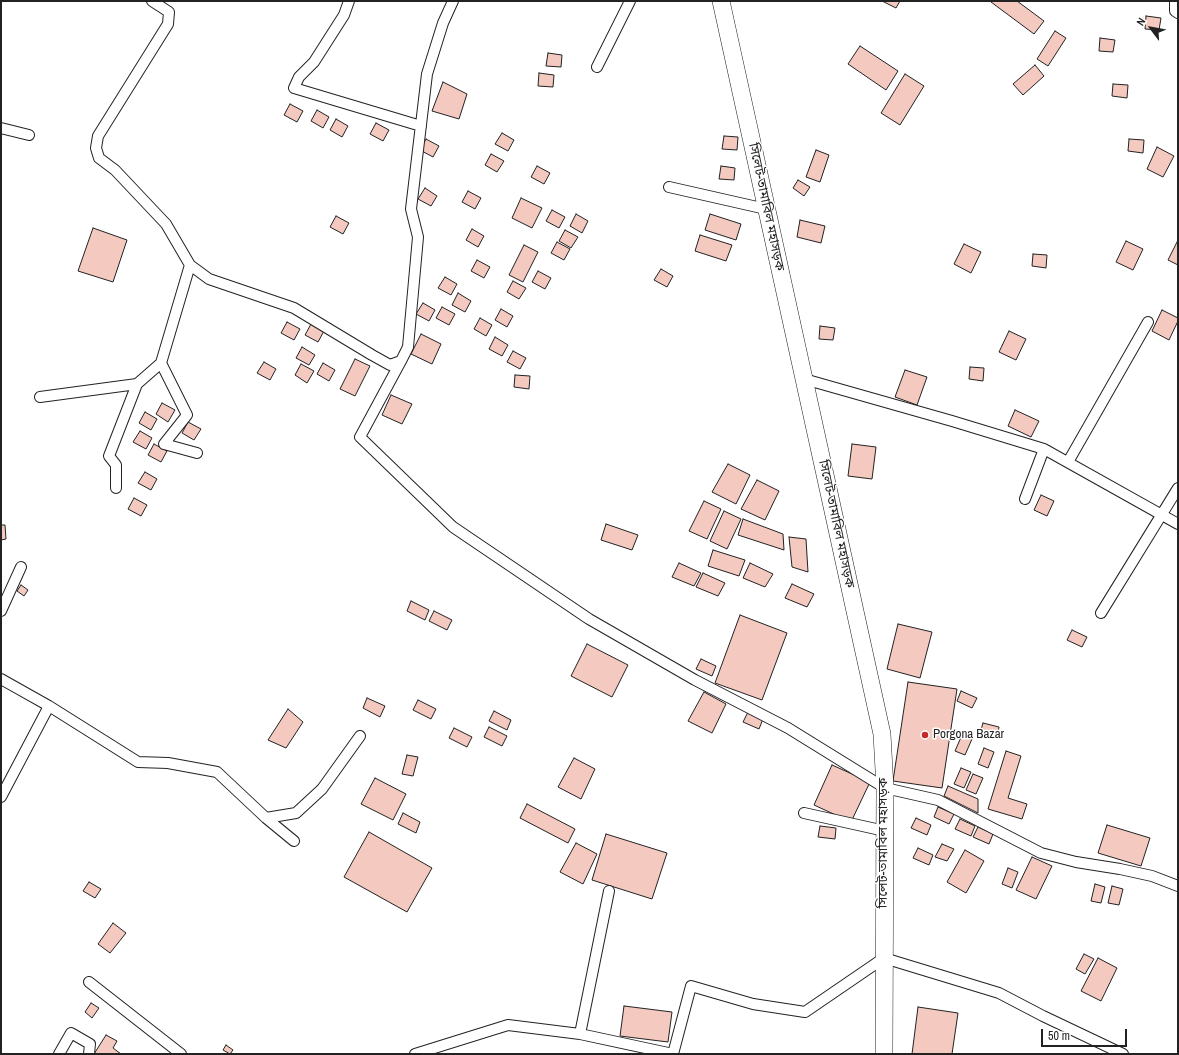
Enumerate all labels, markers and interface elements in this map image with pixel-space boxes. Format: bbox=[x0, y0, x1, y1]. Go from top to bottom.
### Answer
north arrow bbox=[1131, 8, 1171, 48]
text: N bbox=[1133, 15, 1148, 28]
street label: সিলেট-তামাবিল মহাসড়ক bbox=[745, 142, 787, 272]
street label: সিলেট-তামাবিল মহাসড়ক bbox=[815, 459, 857, 589]
place label: Porgona Bazar bbox=[933, 727, 1004, 743]
marker: Porgona Bazar bbox=[920, 730, 930, 740]
street label: সিলেট-তামাবিল মহাসড়ক bbox=[876, 778, 892, 908]
scale bar bbox=[1043, 1021, 1129, 1047]
text: 50 m bbox=[1048, 1028, 1070, 1044]

